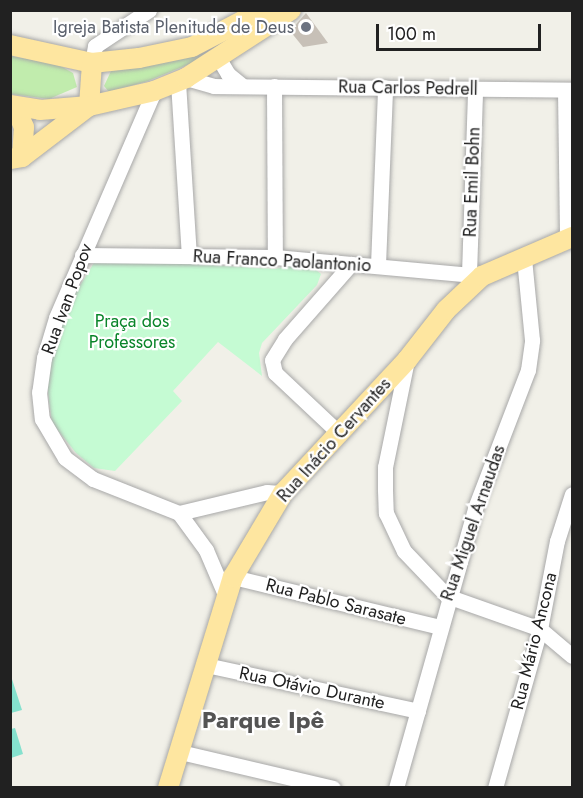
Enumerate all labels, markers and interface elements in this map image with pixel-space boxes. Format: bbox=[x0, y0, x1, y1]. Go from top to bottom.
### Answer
scale bar bbox=[379, 12, 544, 50]
place label: Igreja Batista Plenitude de Deus bbox=[53, 16, 294, 38]
marker: Igreja Batista Plenitude de Deus bbox=[299, 20, 313, 34]
text: 100 m bbox=[387, 21, 436, 47]
street label: Rua Carlos Pedrell bbox=[338, 76, 478, 100]
street label: Rua Emil Bohn bbox=[459, 126, 485, 238]
street label: Rua Ivan Popov bbox=[37, 241, 97, 357]
street label: Rua Franco Paolantonio bbox=[192, 246, 372, 276]
park label: Praça dos Professores bbox=[89, 311, 175, 354]
street label: Rua Inácio Cervantes bbox=[272, 373, 396, 507]
street label: Rua Miguel Arnaudas bbox=[436, 442, 510, 604]
street label: Rua Mário Ancona bbox=[506, 570, 562, 712]
street label: Rua Pablo Sarasate bbox=[263, 574, 409, 630]
street label: Rua Otávio Durante bbox=[237, 662, 387, 714]
district label: Parque Ipê bbox=[202, 706, 324, 734]

